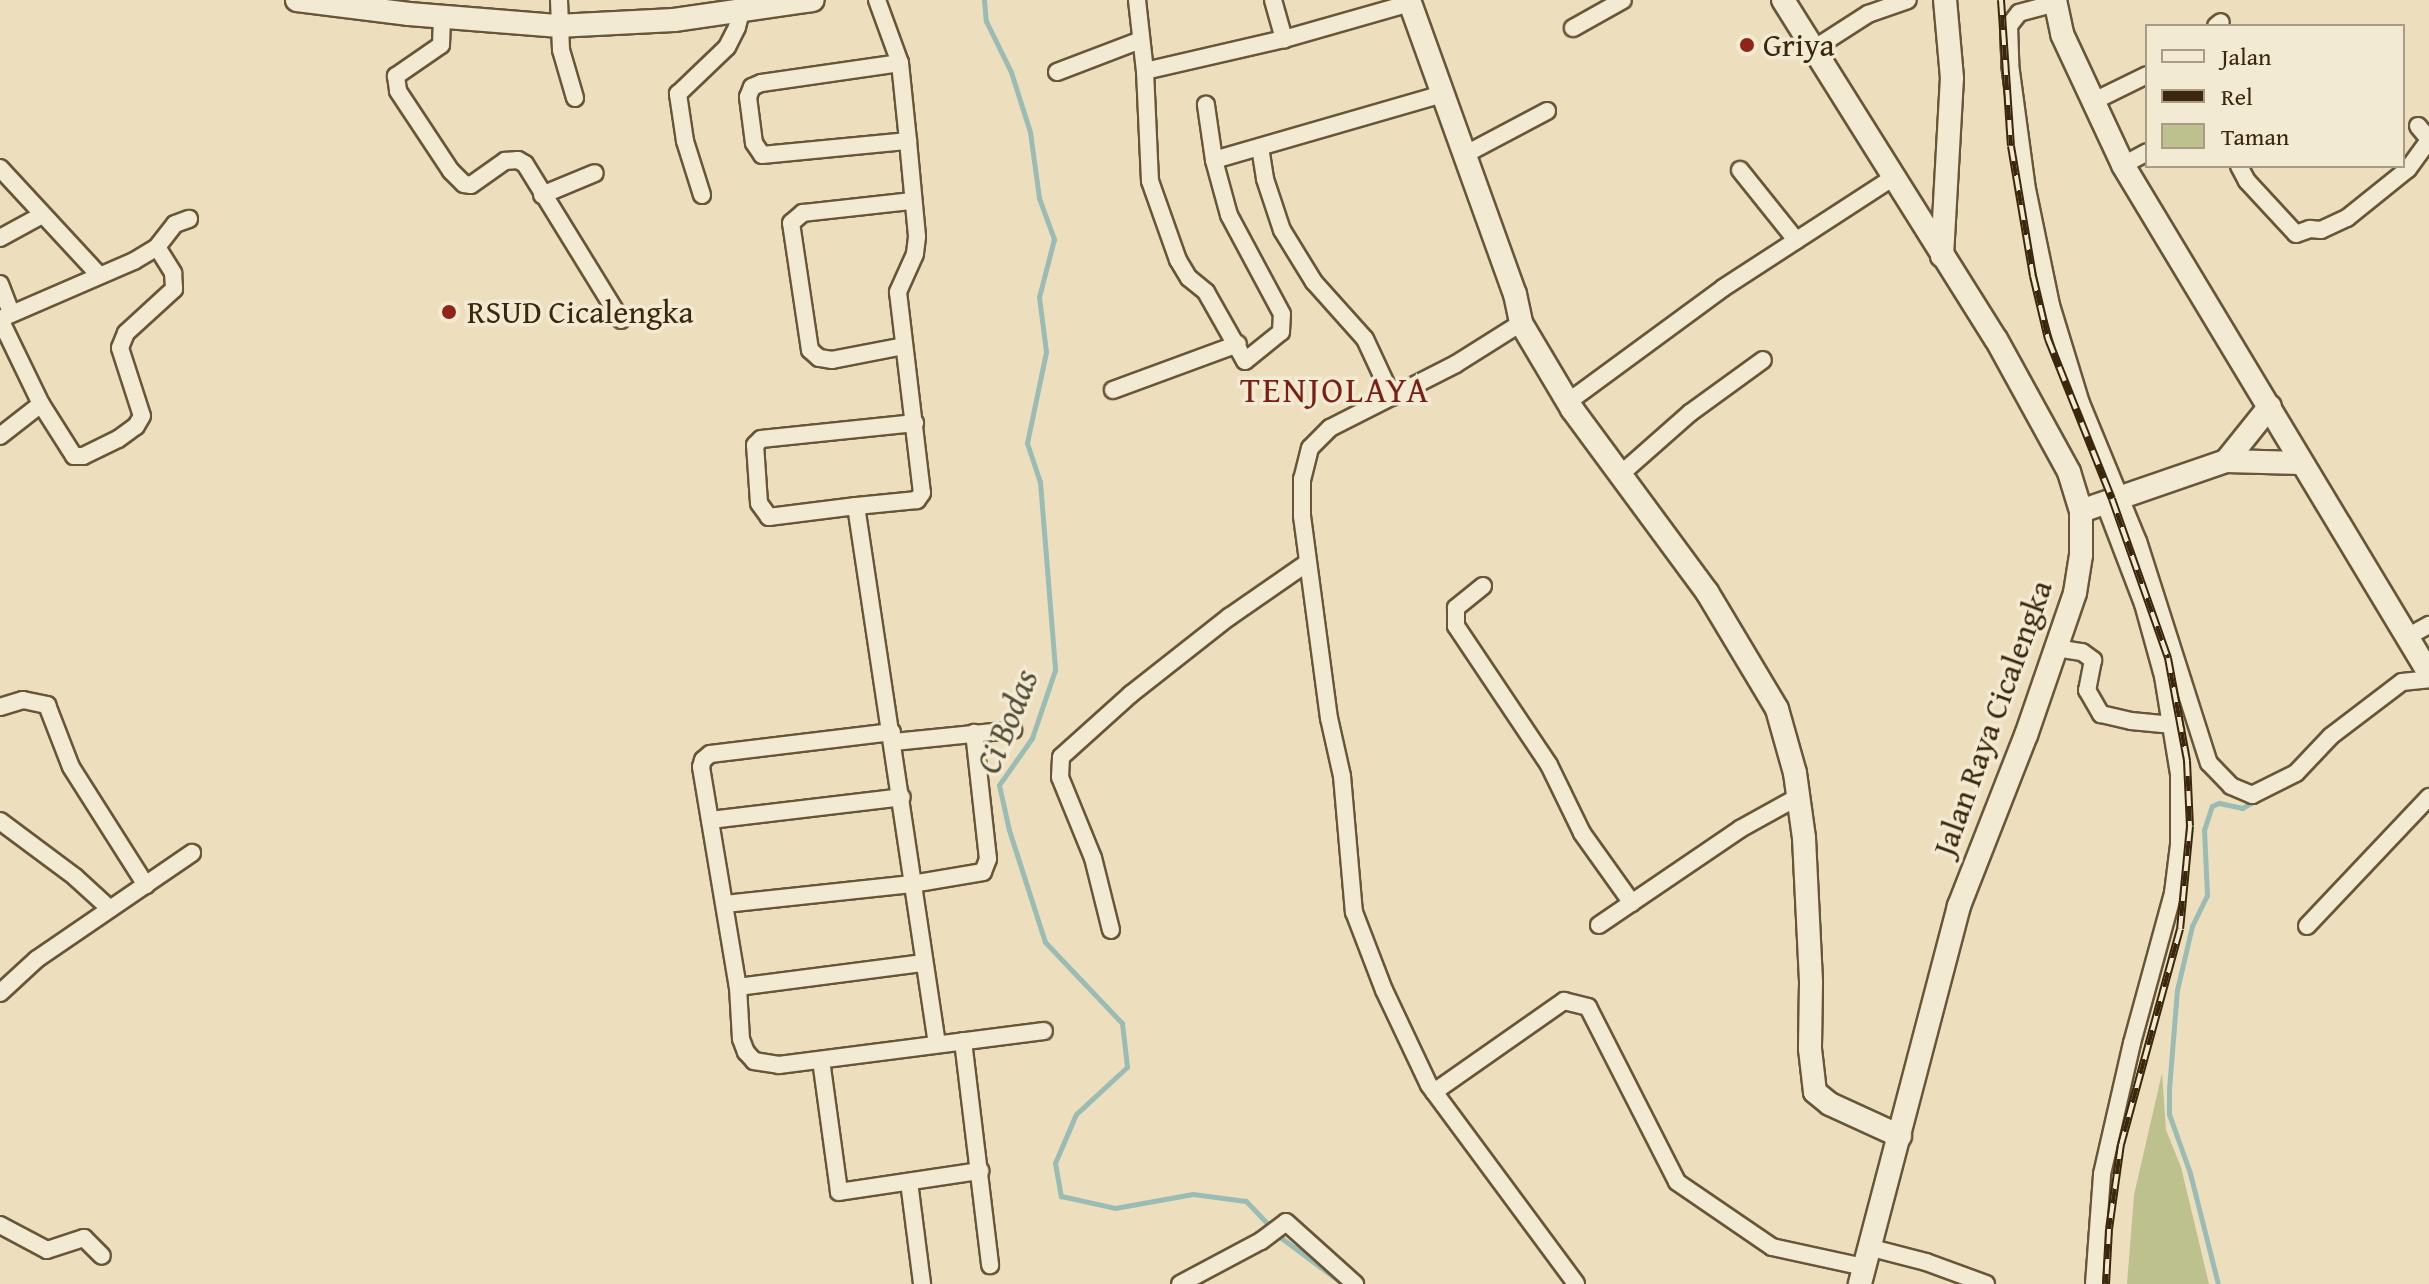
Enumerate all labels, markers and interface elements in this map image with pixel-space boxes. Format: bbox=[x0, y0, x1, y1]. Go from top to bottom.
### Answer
legend bbox=[2145, 24, 2405, 168]
place label: Griya bbox=[1763, 26, 1835, 64]
marker: Griya bbox=[1738, 36, 1756, 54]
text: Jalan bbox=[2221, 39, 2271, 74]
text: Rel bbox=[2221, 79, 2253, 114]
text: Taman bbox=[2221, 119, 2289, 154]
place label: RSUD Cicalengka bbox=[467, 293, 694, 331]
marker: RSUD Cicalengka bbox=[438, 301, 460, 323]
district label: TENJOLAYA bbox=[1240, 367, 1430, 411]
street label: Jalan Raya Cicalengka bbox=[1925, 575, 2061, 861]
water label: Ci Bodas bbox=[967, 663, 1045, 779]

